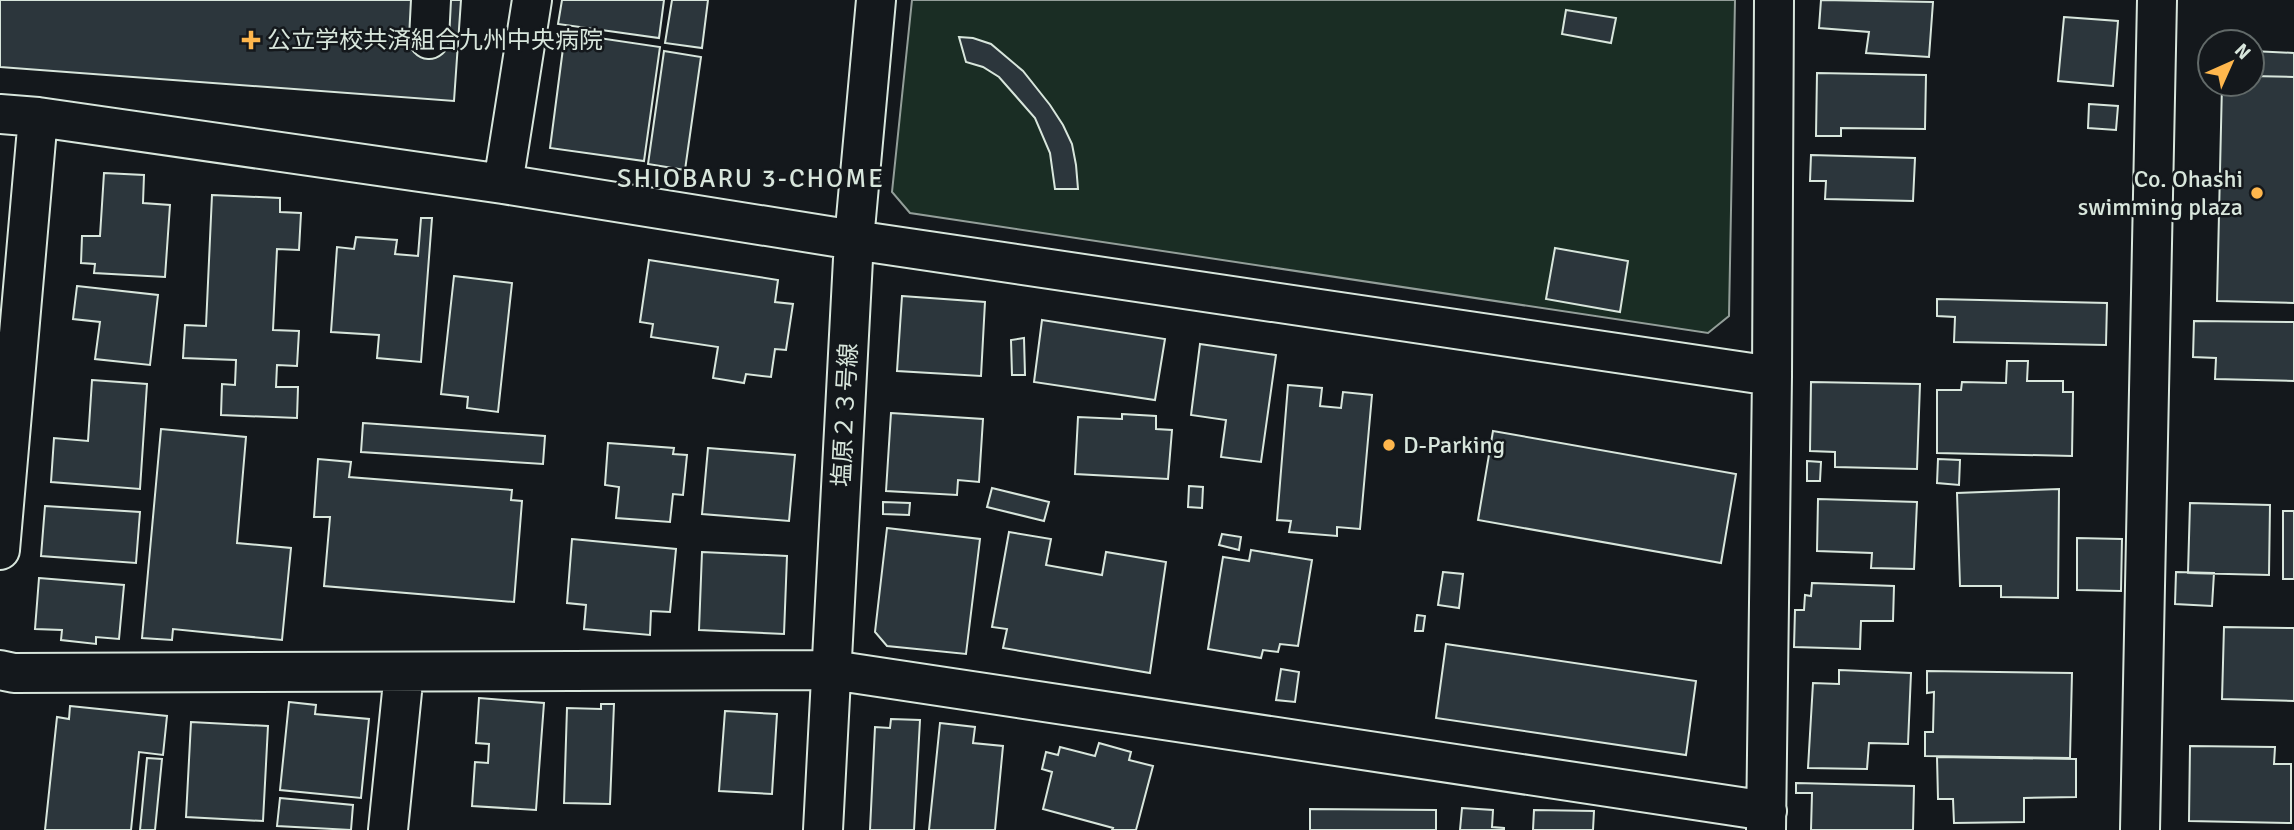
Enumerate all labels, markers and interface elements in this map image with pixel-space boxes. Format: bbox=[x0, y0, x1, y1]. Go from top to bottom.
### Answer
place label: 公立学校共済組合九州中央病院 bbox=[267, 25, 603, 55]
north arrow bbox=[2196, 28, 2266, 98]
marker: 公立学校共済組合九州中央病院 bbox=[241, 30, 261, 50]
text: N bbox=[2229, 39, 2255, 65]
district label: SHIOBARU 3-CHOME bbox=[617, 163, 885, 195]
place label: Co. Ohashi swimming plaza bbox=[2078, 164, 2243, 222]
marker: Co. Ohashi swimming plaza bbox=[2249, 185, 2265, 201]
street label: 塩原２３号線 bbox=[826, 342, 864, 488]
place label: D-Parking bbox=[1403, 430, 1505, 460]
marker: D-Parking bbox=[1381, 437, 1397, 453]

